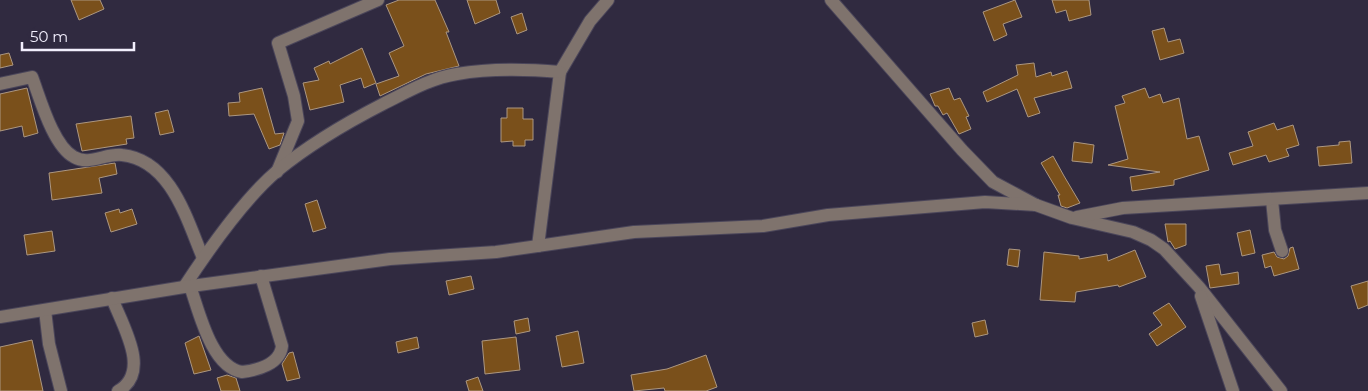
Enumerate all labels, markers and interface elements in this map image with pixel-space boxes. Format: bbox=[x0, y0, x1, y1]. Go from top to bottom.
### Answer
scale bar bbox=[22, 20, 135, 52]
text: 50 m bbox=[30, 27, 68, 46]

